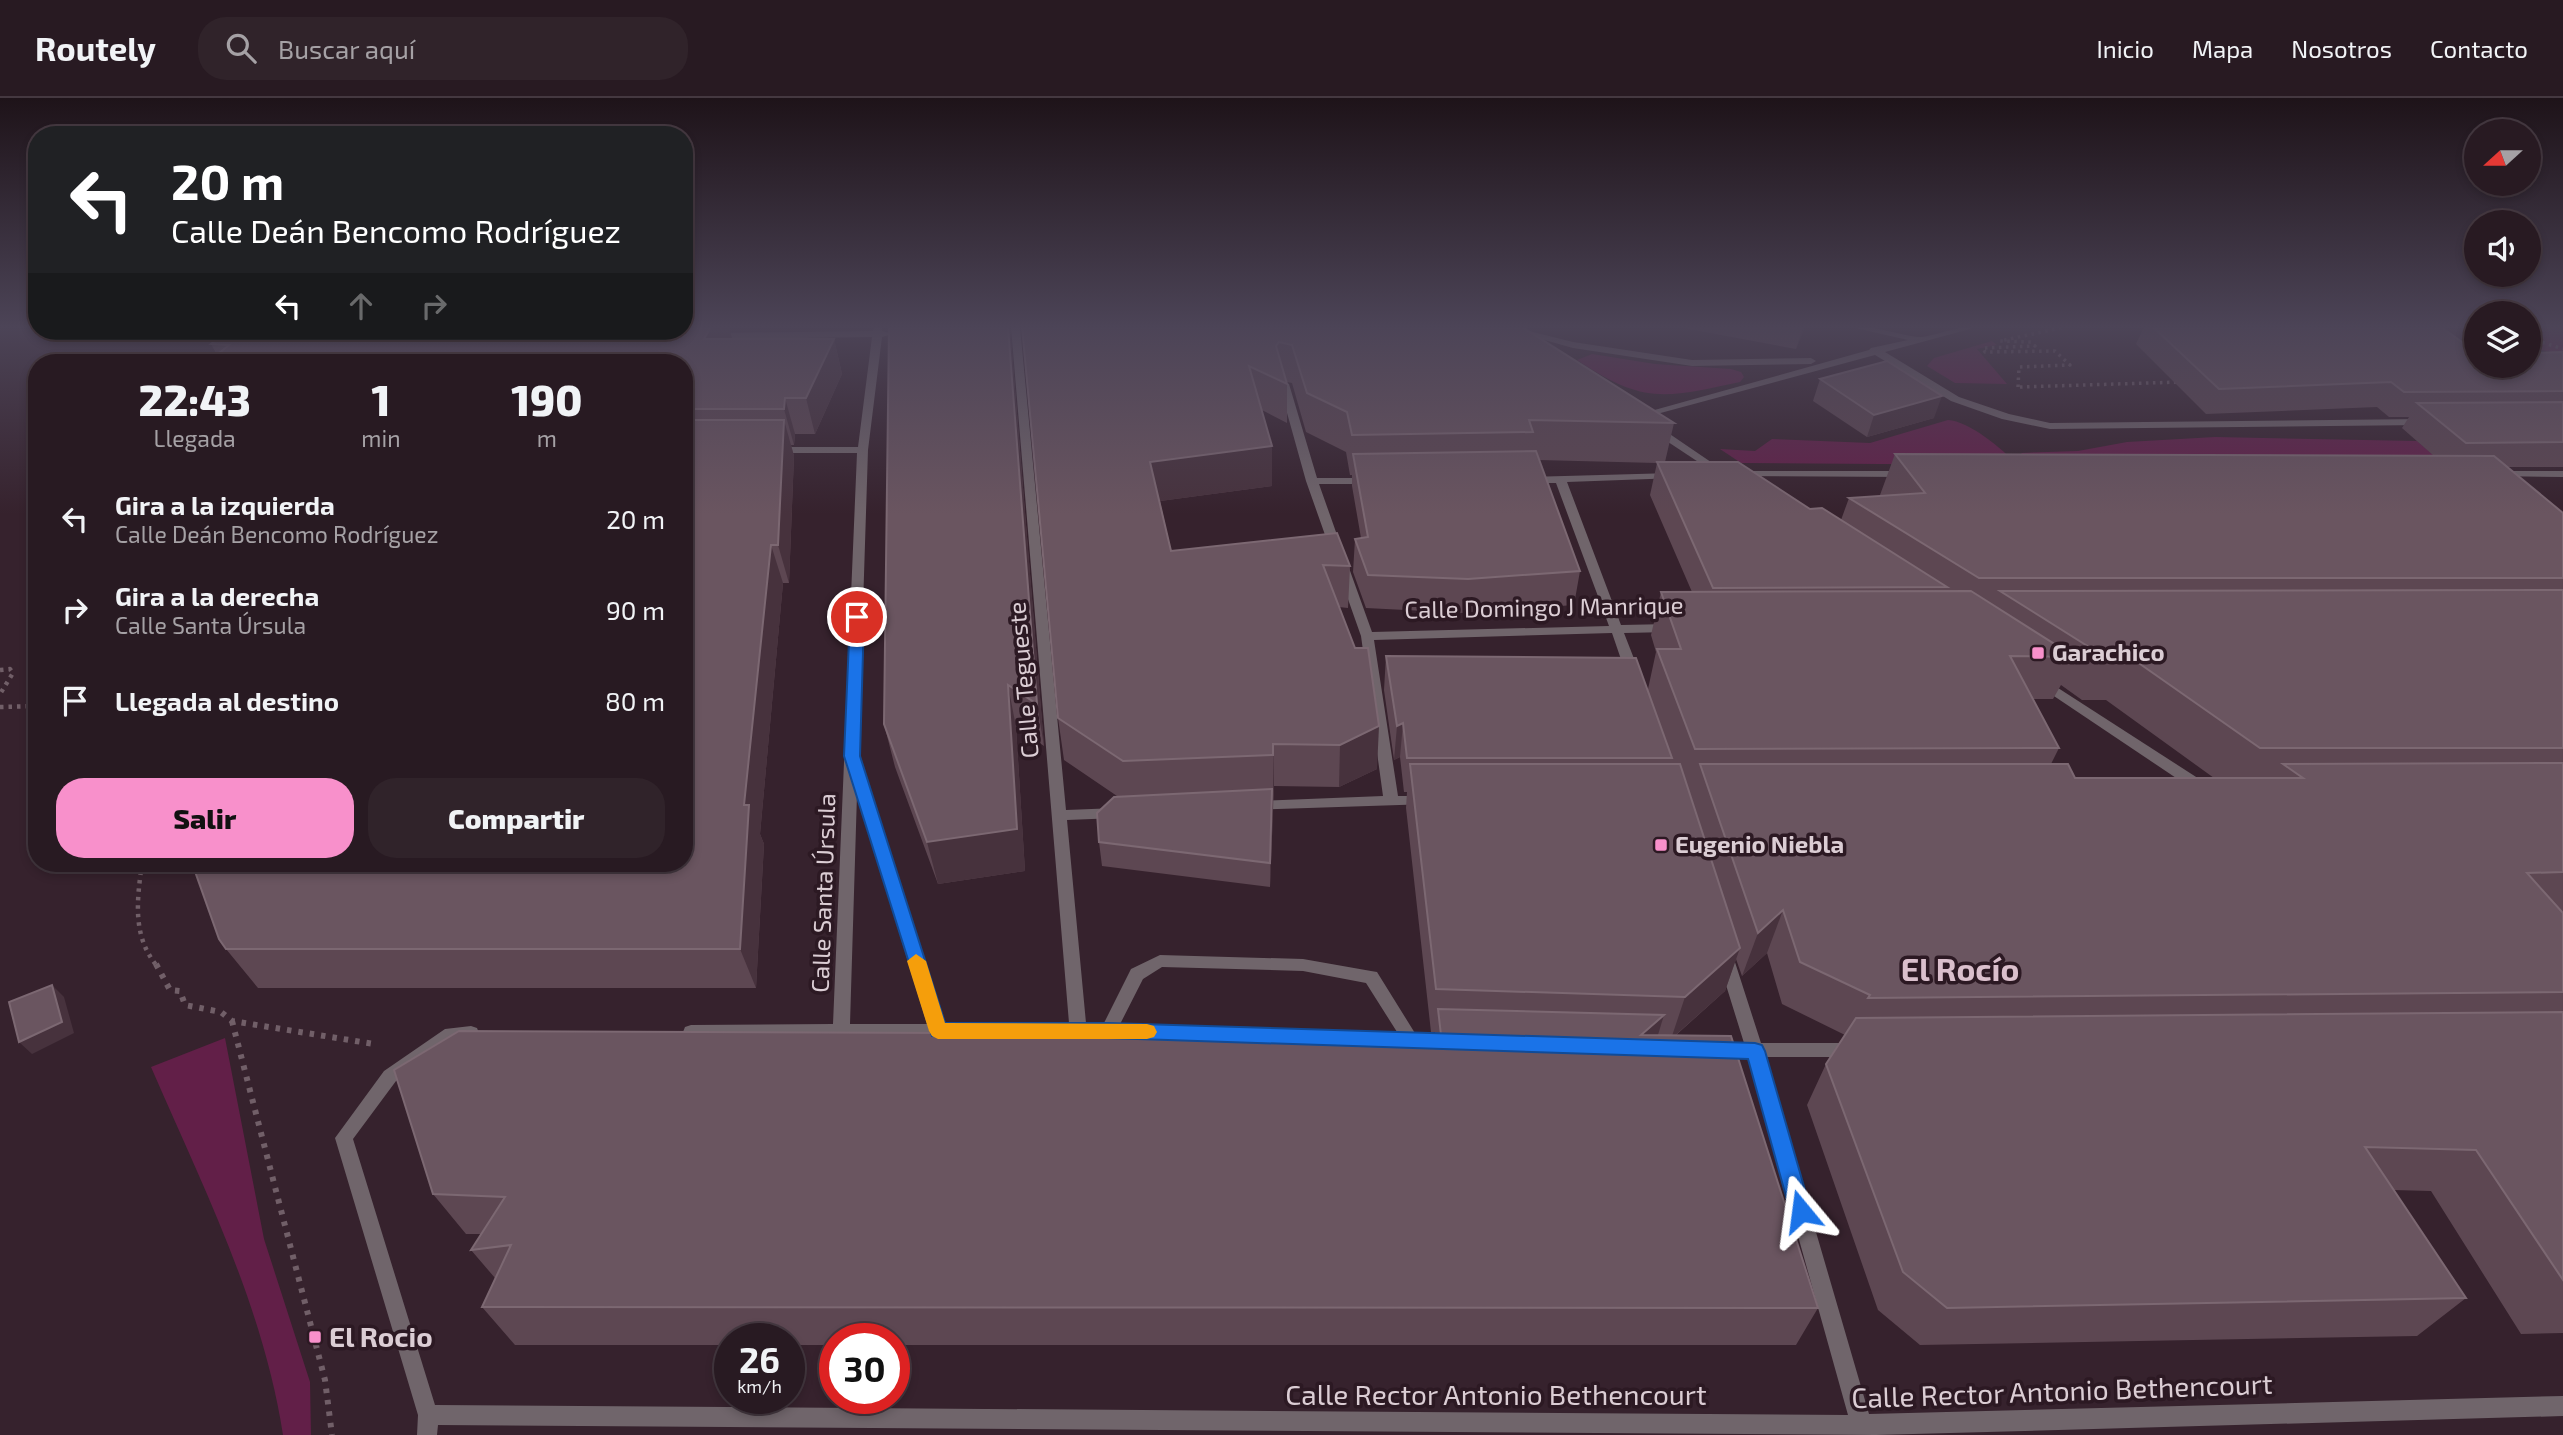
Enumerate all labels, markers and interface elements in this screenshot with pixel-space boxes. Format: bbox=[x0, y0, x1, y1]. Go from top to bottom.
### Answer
search box bbox=[198, 17, 688, 80]
text: Routely bbox=[35, 28, 156, 68]
icon: search bbox=[222, 29, 260, 67]
text: Buscar aquí bbox=[278, 33, 415, 64]
text: Inicio bbox=[2096, 34, 2154, 63]
text: Mapa bbox=[2192, 34, 2253, 63]
text: Nosotros bbox=[2291, 34, 2392, 63]
text: Contacto bbox=[2430, 34, 2528, 63]
north arrow bbox=[2464, 119, 2541, 196]
map controls bbox=[2464, 119, 2541, 378]
text: 20 m bbox=[171, 151, 284, 210]
icon: left bbox=[56, 154, 147, 245]
button: sound bbox=[2464, 210, 2541, 287]
text: Calle Deán Bencomo Rodríguez bbox=[171, 211, 621, 249]
icon: left bbox=[269, 287, 307, 325]
icon: ahead bbox=[342, 287, 380, 325]
icon: right bbox=[415, 287, 453, 325]
button: layers bbox=[2464, 301, 2541, 378]
text: 22:43 bbox=[139, 374, 251, 424]
text: 1 bbox=[371, 374, 390, 424]
text: 190 bbox=[511, 374, 582, 424]
text: Llegada bbox=[154, 424, 236, 452]
text: min bbox=[361, 424, 401, 452]
text: m bbox=[537, 424, 557, 452]
text: Gira a la izquierda bbox=[115, 489, 335, 520]
icon: left bbox=[56, 500, 94, 538]
text: 20 m bbox=[606, 503, 665, 534]
text: Calle Deán Bencomo Rodríguez bbox=[115, 520, 438, 548]
text: Gira a la derecha bbox=[115, 580, 319, 611]
pin bbox=[827, 587, 887, 647]
street label: Calle Domingo J Manrique bbox=[1404, 590, 1684, 623]
icon: right bbox=[56, 591, 94, 629]
text: 90 m bbox=[606, 594, 665, 625]
icon: arrive bbox=[838, 598, 876, 636]
street label: Calle Tegueste bbox=[1001, 601, 1044, 760]
text: Calle Santa Úrsula bbox=[115, 611, 306, 639]
place label: Garachico bbox=[2052, 637, 2165, 666]
marker: Garachico bbox=[2030, 645, 2046, 661]
icon: arrive bbox=[56, 682, 94, 720]
text: Llegada al destino bbox=[115, 685, 339, 716]
text: 80 m bbox=[605, 685, 665, 716]
button: Salir bbox=[56, 778, 354, 858]
button: Compartir bbox=[368, 778, 665, 858]
street label: Calle Santa Úrsula bbox=[805, 793, 840, 993]
place label: Eugenio Niebla bbox=[1675, 829, 1844, 858]
marker: Eugenio Niebla bbox=[1653, 837, 1669, 853]
district label: El Rocío bbox=[1901, 949, 2019, 987]
position arrow bbox=[1764, 1174, 1838, 1248]
place label: El Rocio bbox=[329, 1319, 433, 1353]
speed limit sign: 30 bbox=[819, 1323, 910, 1414]
marker: El Rocio bbox=[307, 1329, 323, 1345]
text: 26 bbox=[739, 1338, 780, 1380]
street label: Calle Rector Antonio Bethencourt bbox=[1851, 1366, 2273, 1414]
text: km/h bbox=[737, 1375, 782, 1397]
street label: Calle Rector Antonio Bethencourt bbox=[1285, 1377, 1707, 1411]

